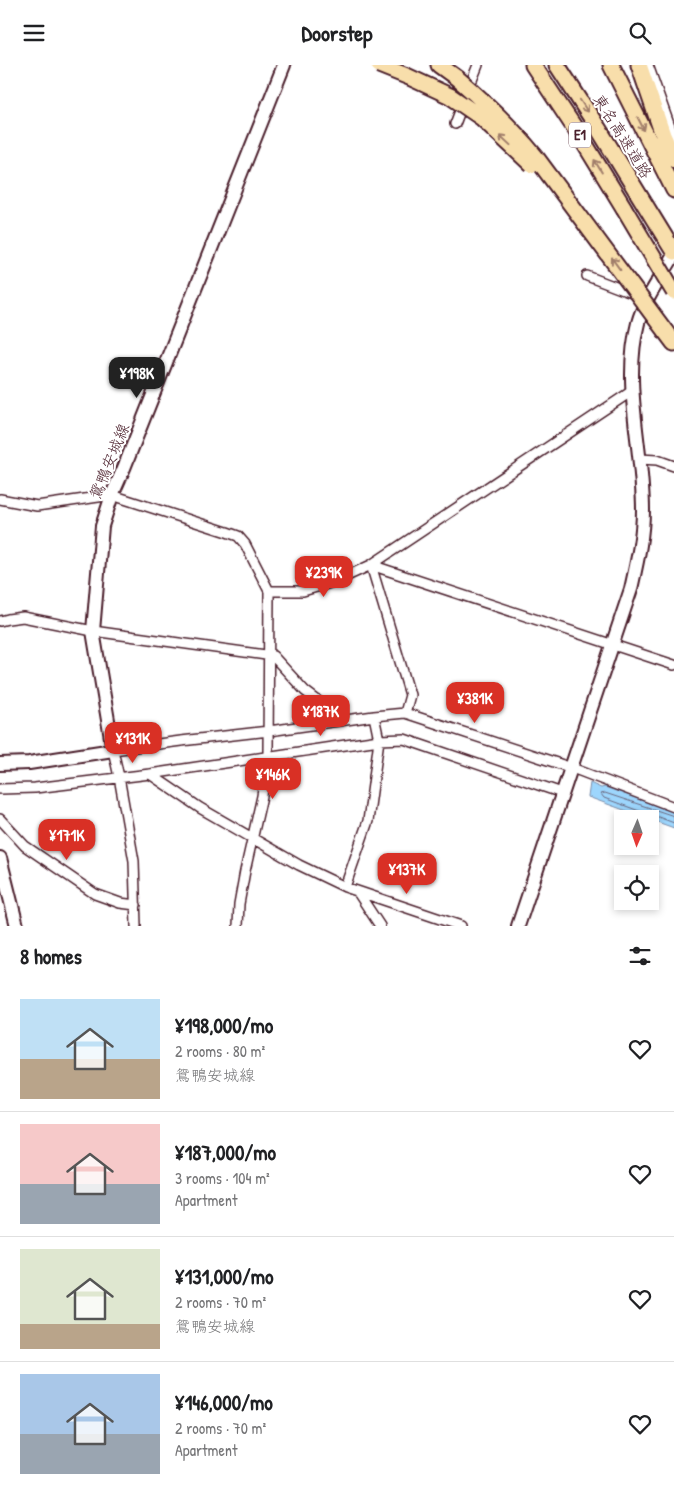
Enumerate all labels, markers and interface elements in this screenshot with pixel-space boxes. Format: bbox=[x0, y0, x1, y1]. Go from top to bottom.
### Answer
text: Doorstep bbox=[302, 18, 372, 48]
icon: menu bbox=[20, 19, 48, 47]
icon: search bbox=[626, 19, 654, 47]
street label: 東名高速道路 bbox=[588, 89, 658, 183]
one-way arrow bbox=[578, 99, 589, 113]
one-way arrow bbox=[637, 116, 646, 131]
road number: E1 bbox=[569, 123, 591, 147]
one-way arrow bbox=[499, 134, 512, 146]
one-way arrow bbox=[593, 159, 603, 173]
one-way arrow bbox=[610, 258, 621, 271]
pin: ¥198K bbox=[102, 357, 172, 399]
text: ¥198K bbox=[120, 362, 154, 384]
street label: 鴛鴨安城線 bbox=[84, 420, 134, 502]
pin: ¥239K bbox=[289, 555, 359, 598]
text: ¥239K bbox=[306, 561, 342, 583]
pin: ¥381K bbox=[440, 681, 510, 724]
text: ¥381K bbox=[457, 687, 493, 709]
pin: ¥187K bbox=[286, 695, 356, 737]
text: ¥187K bbox=[303, 700, 339, 722]
pin: ¥131K bbox=[98, 721, 168, 764]
text: ¥131K bbox=[116, 727, 150, 749]
pin: ¥146K bbox=[238, 757, 308, 800]
text: ¥146K bbox=[256, 763, 290, 785]
north arrow bbox=[614, 810, 659, 855]
map controls bbox=[614, 810, 659, 910]
pin: ¥171K bbox=[32, 819, 102, 861]
text: ¥171K bbox=[49, 824, 85, 846]
pin: ¥137K bbox=[372, 853, 442, 895]
text: ¥137K bbox=[389, 858, 425, 880]
button: locate bbox=[614, 865, 659, 910]
text: 8 homes bbox=[20, 942, 82, 971]
icon: filters bbox=[626, 942, 654, 970]
text: ¥198,000/mo bbox=[175, 1011, 273, 1040]
icon: home bbox=[60, 1019, 120, 1079]
icon: heart bbox=[626, 1035, 654, 1063]
text: 2 rooms · 80 m² bbox=[175, 1040, 265, 1062]
text: 鴛鴨安城線 bbox=[175, 1064, 255, 1086]
text: ¥187,000/mo bbox=[175, 1138, 276, 1167]
icon: home bbox=[60, 1144, 120, 1204]
icon: heart bbox=[626, 1160, 654, 1188]
text: 3 rooms · 104 m² bbox=[175, 1167, 270, 1189]
text: Apartment bbox=[175, 1189, 238, 1211]
text: ¥131,000/mo bbox=[175, 1262, 274, 1291]
icon: home bbox=[60, 1269, 120, 1329]
icon: heart bbox=[626, 1285, 654, 1313]
text: 2 rooms · 70 m² bbox=[175, 1291, 266, 1313]
text: 鴛鴨安城線 bbox=[175, 1315, 255, 1337]
text: ¥146,000/mo bbox=[175, 1388, 273, 1417]
icon: home bbox=[60, 1394, 120, 1454]
icon: heart bbox=[626, 1410, 654, 1438]
text: 2 rooms · 70 m² bbox=[175, 1417, 266, 1439]
text: Apartment bbox=[175, 1439, 238, 1461]

